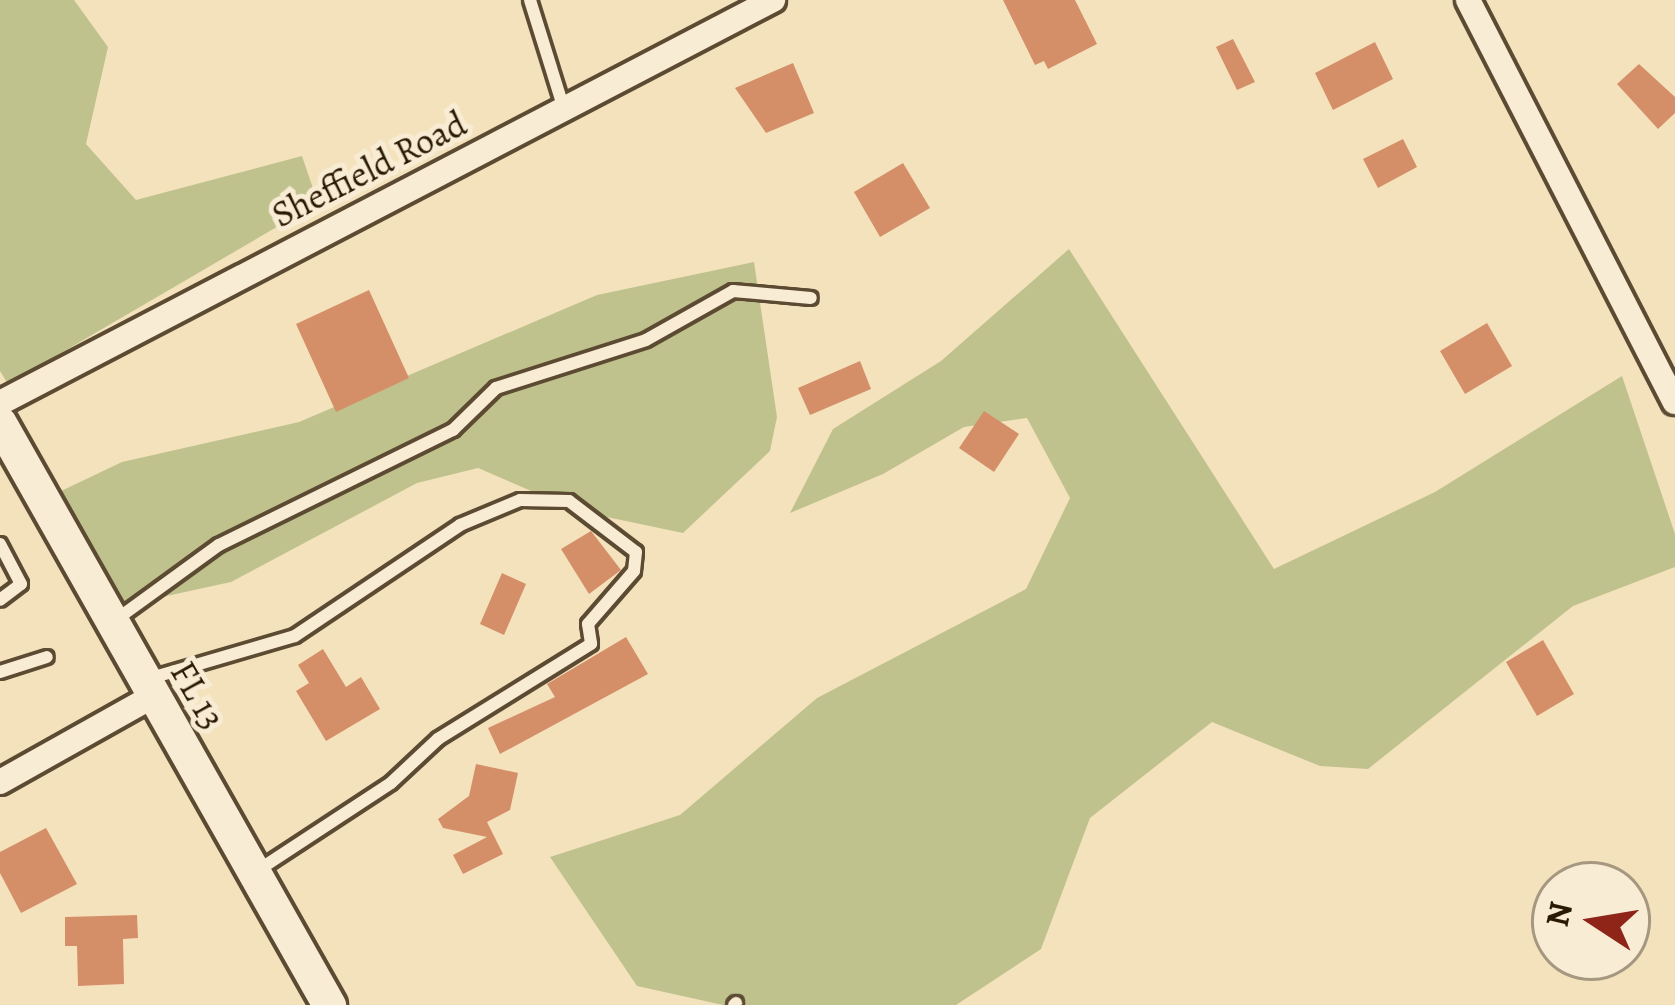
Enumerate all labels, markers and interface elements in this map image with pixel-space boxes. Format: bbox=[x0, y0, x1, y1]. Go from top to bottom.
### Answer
street label: Sheffield Road bbox=[265, 102, 473, 236]
street label: FL 13 bbox=[162, 653, 234, 737]
north arrow bbox=[1531, 861, 1651, 981]
text: N bbox=[1534, 898, 1583, 930]

